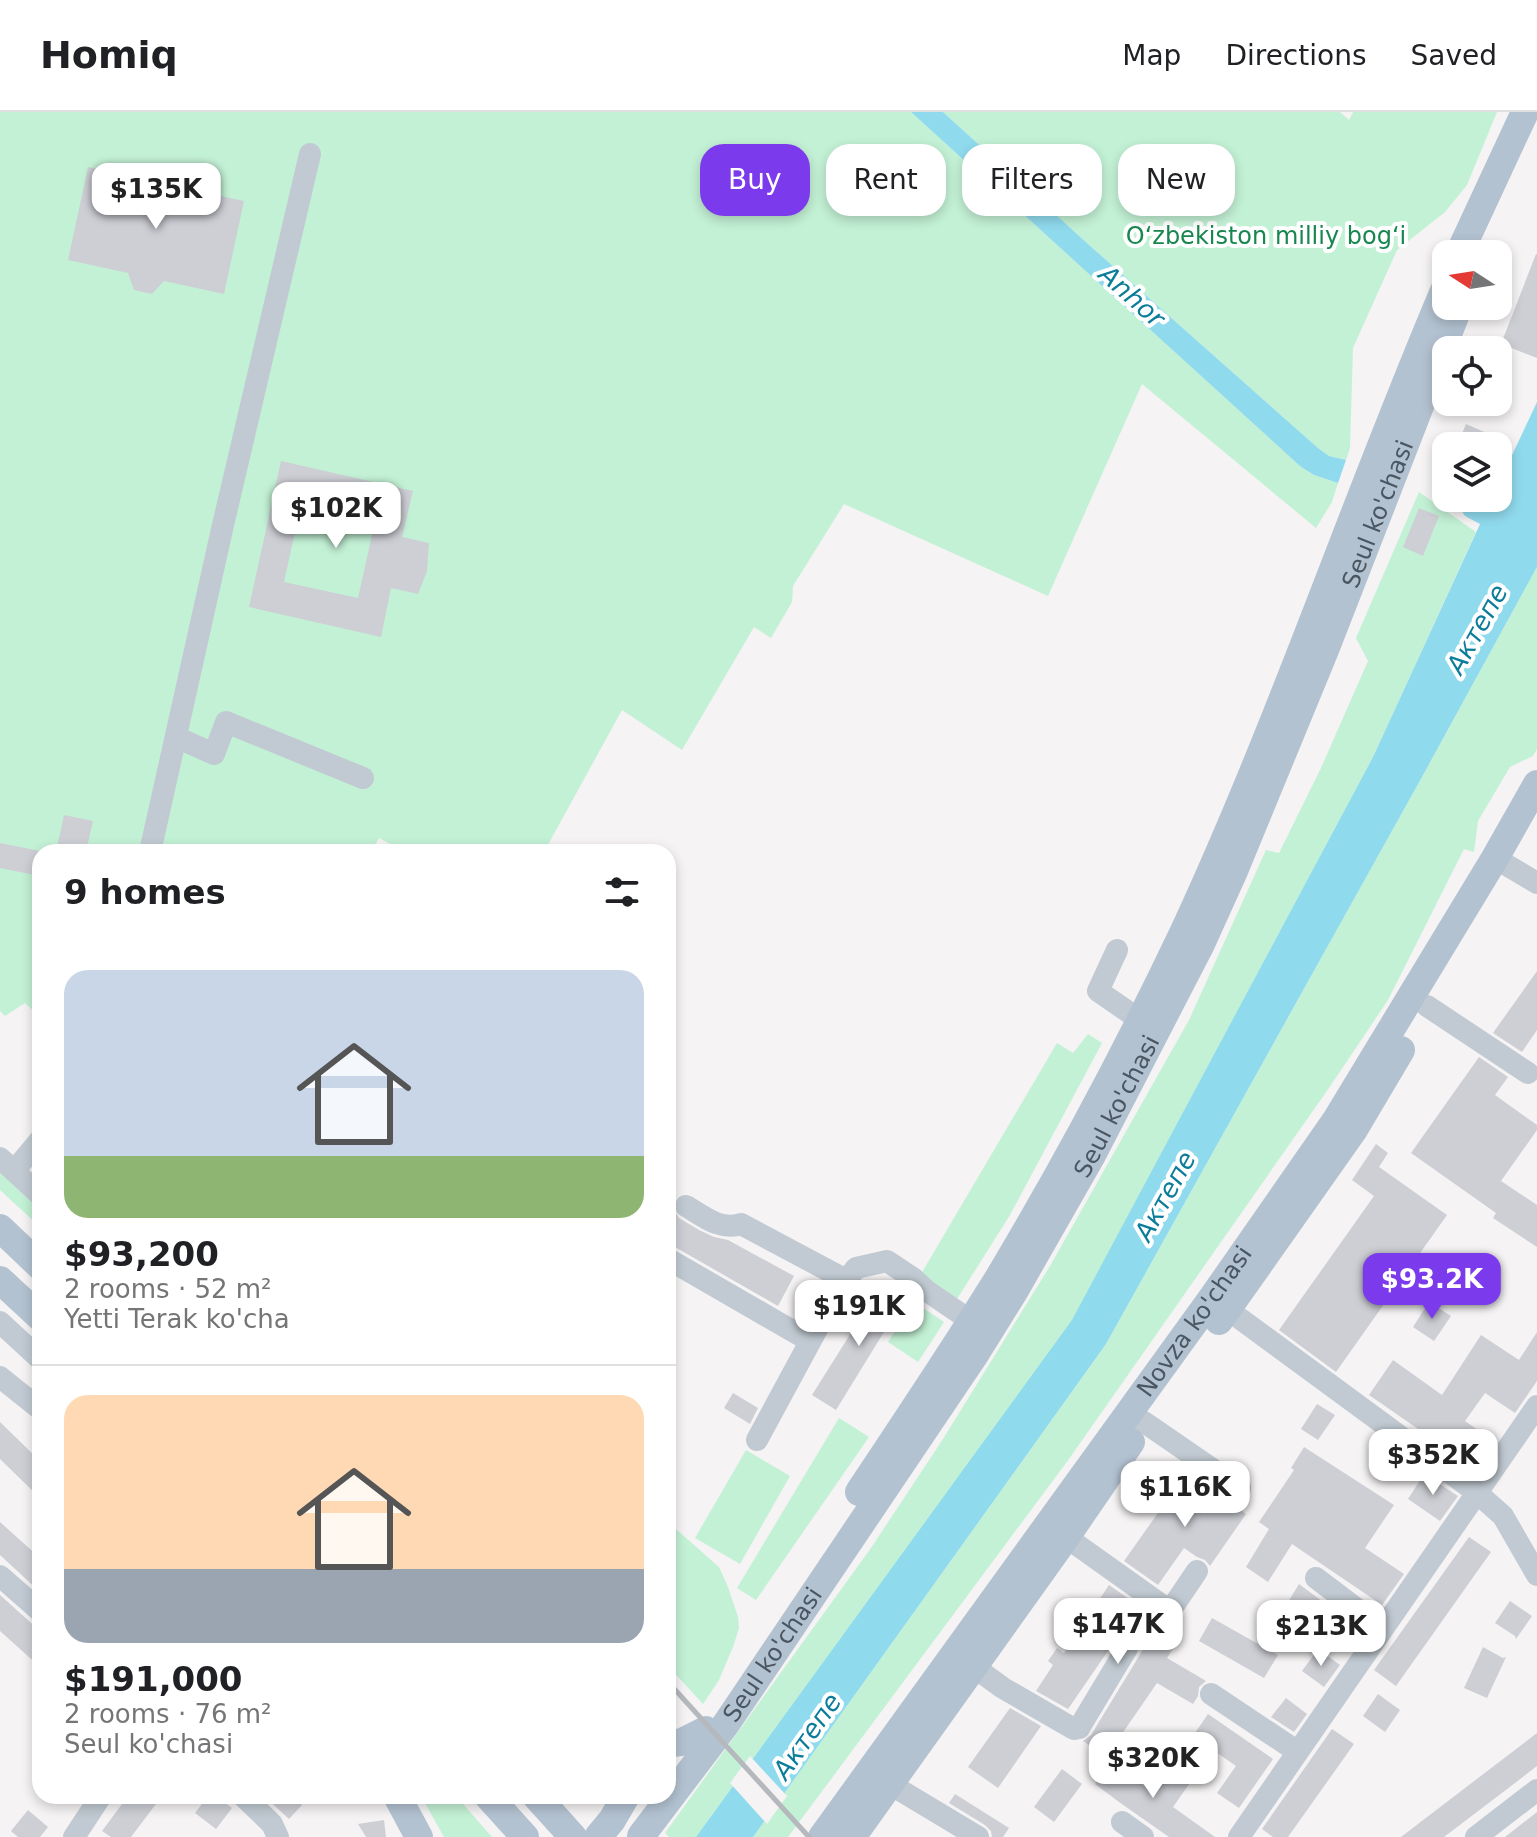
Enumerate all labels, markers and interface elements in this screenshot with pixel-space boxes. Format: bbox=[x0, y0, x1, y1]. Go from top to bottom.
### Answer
text: Homiq bbox=[40, 33, 178, 77]
text: Map bbox=[1122, 39, 1181, 72]
text: Directions bbox=[1225, 39, 1366, 72]
text: Saved bbox=[1410, 39, 1497, 72]
chip: Buy bbox=[700, 144, 810, 216]
chip: Rent bbox=[826, 144, 946, 216]
chip: Filters bbox=[962, 144, 1102, 216]
chip: New bbox=[1118, 144, 1235, 216]
pin: $135K bbox=[100, 163, 212, 231]
text: $135K bbox=[110, 174, 202, 204]
park label: Oʻzbekiston milliy bogʻi bbox=[1126, 222, 1406, 250]
north arrow bbox=[1432, 240, 1512, 320]
map controls bbox=[1432, 240, 1512, 512]
water label: Anhor bbox=[1092, 258, 1172, 335]
button: locate bbox=[1432, 336, 1512, 416]
button: layers bbox=[1432, 432, 1512, 512]
street label: Seul ko'chasi bbox=[1337, 436, 1419, 592]
pin: $102K bbox=[280, 482, 392, 550]
text: $102K bbox=[290, 493, 382, 523]
water label: Актепе bbox=[1439, 579, 1514, 681]
icon: filters bbox=[600, 870, 644, 914]
text: 9 homes bbox=[64, 872, 226, 912]
icon: home bbox=[282, 1022, 426, 1166]
street label: Seul ko'chasi bbox=[1068, 1031, 1165, 1182]
water label: Актепе bbox=[1127, 1146, 1202, 1248]
text: $93,200 bbox=[64, 1234, 219, 1274]
street label: Novza ko'chasi bbox=[1131, 1241, 1258, 1402]
pin: $93.2K bbox=[1367, 1253, 1497, 1321]
text: $93.2K bbox=[1381, 1264, 1483, 1294]
text: 2 rooms · 52 m² bbox=[64, 1274, 272, 1304]
pin: $191K bbox=[803, 1280, 915, 1348]
text: $191K bbox=[813, 1291, 905, 1321]
text: Yetti Terak ko'cha bbox=[64, 1304, 290, 1334]
pin: $352K bbox=[1377, 1429, 1489, 1497]
text: $352K bbox=[1387, 1440, 1479, 1470]
icon: home bbox=[282, 1447, 426, 1591]
pin: $116K bbox=[1129, 1461, 1241, 1529]
text: $116K bbox=[1139, 1472, 1231, 1502]
street label: Seul ko'chasi bbox=[717, 1582, 828, 1727]
pin: $147K bbox=[1062, 1598, 1174, 1666]
pin: $213K bbox=[1265, 1600, 1377, 1668]
text: $147K bbox=[1072, 1609, 1164, 1639]
text: $213K bbox=[1275, 1611, 1367, 1641]
text: $191,000 bbox=[64, 1659, 243, 1699]
water label: Актепе bbox=[766, 1687, 847, 1786]
text: 2 rooms · 76 m² bbox=[64, 1699, 272, 1729]
text: Seul ko'chasi bbox=[64, 1729, 233, 1759]
pin: $320K bbox=[1097, 1732, 1209, 1800]
text: $320K bbox=[1107, 1743, 1199, 1773]

